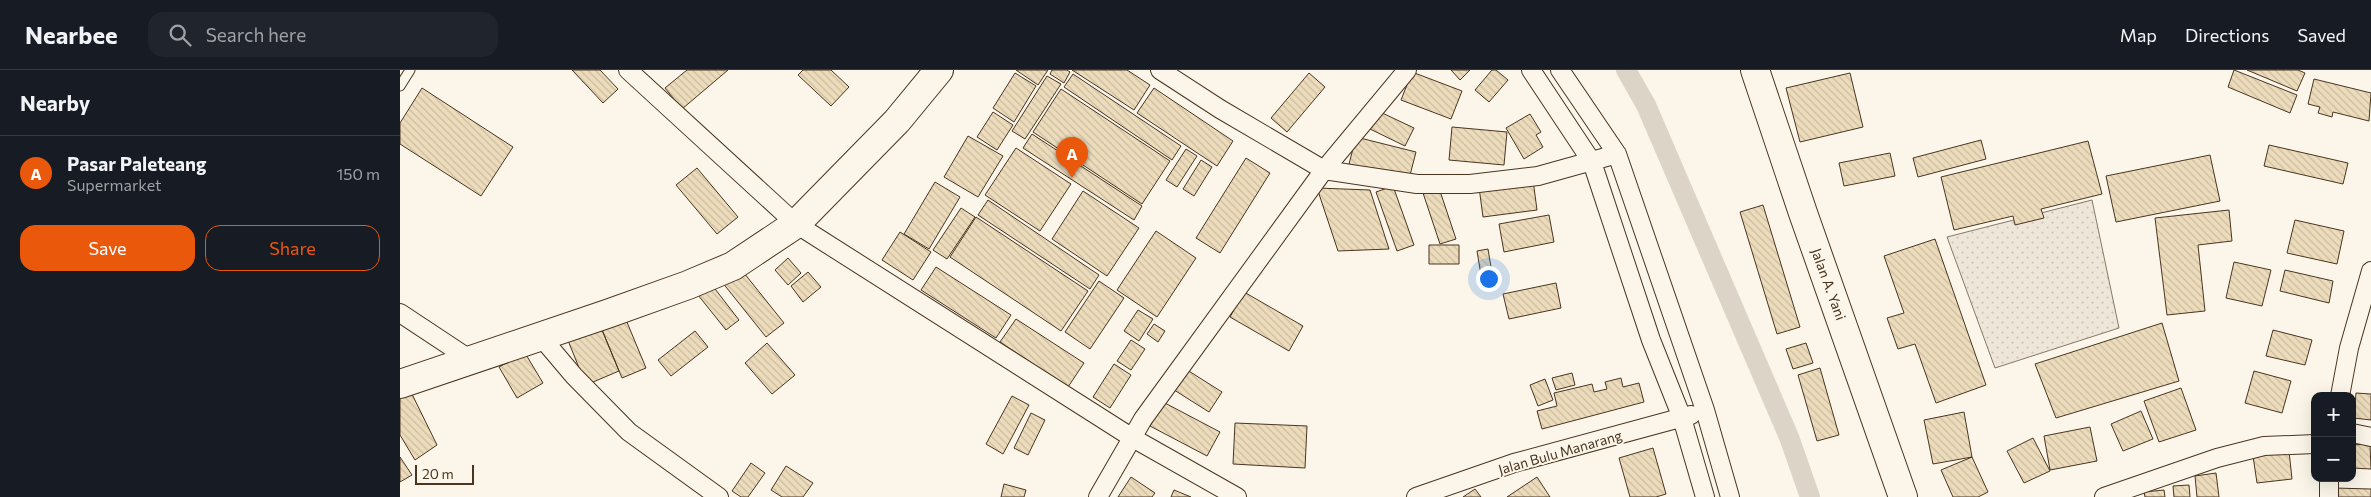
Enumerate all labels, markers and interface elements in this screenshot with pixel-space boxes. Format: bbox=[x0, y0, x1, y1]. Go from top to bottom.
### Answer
search box bbox=[148, 12, 498, 57]
text: Nearbee bbox=[25, 20, 118, 49]
icon: search bbox=[166, 21, 194, 49]
text: Search here bbox=[206, 23, 306, 46]
text: Map bbox=[2120, 24, 2157, 46]
text: Directions bbox=[2185, 24, 2269, 46]
text: Saved bbox=[2297, 24, 2346, 46]
text: Nearby bbox=[20, 90, 90, 115]
pin: A bbox=[1056, 137, 1088, 178]
text: Pasar Paleteang bbox=[67, 152, 207, 175]
text: A bbox=[30, 164, 42, 183]
text: 150 m bbox=[337, 164, 380, 183]
text: Supermarket bbox=[67, 175, 162, 194]
button: Save bbox=[20, 225, 195, 271]
button: Share bbox=[205, 225, 380, 271]
street label: Jalan A. Yani bbox=[1808, 246, 1850, 322]
your location bbox=[1476, 266, 1502, 292]
map controls bbox=[2311, 392, 2356, 482]
button: + bbox=[2311, 392, 2356, 437]
street label: Jalan Bulu Manarang bbox=[1496, 426, 1624, 478]
button: − bbox=[2311, 437, 2356, 482]
scale bar bbox=[415, 462, 474, 485]
text: 20 m bbox=[422, 465, 454, 482]

